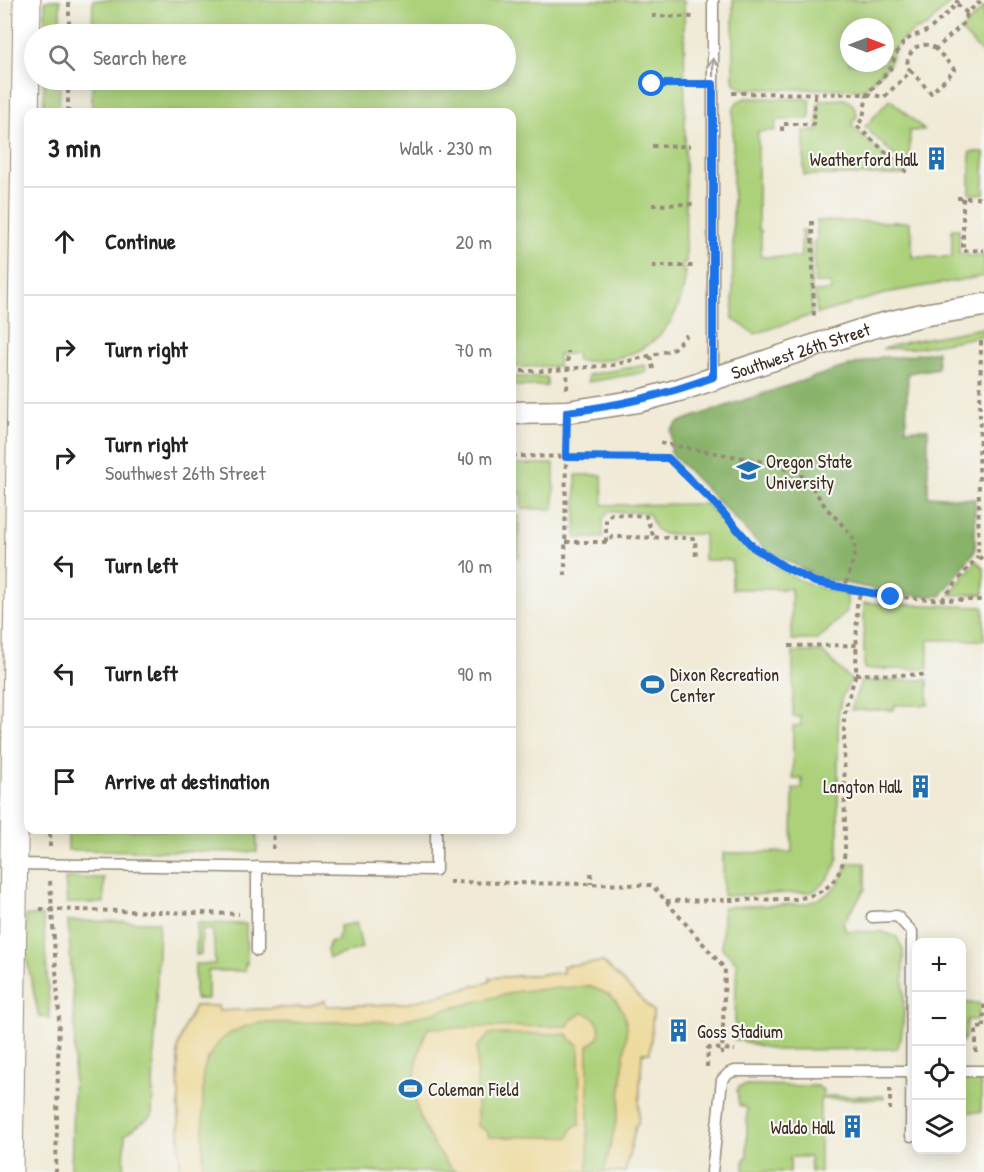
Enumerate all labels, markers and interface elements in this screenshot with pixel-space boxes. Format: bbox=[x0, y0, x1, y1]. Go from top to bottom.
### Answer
north arrow bbox=[840, 18, 894, 72]
search box bbox=[24, 24, 516, 90]
icon: search bbox=[45, 41, 78, 74]
text: Search here bbox=[93, 42, 187, 72]
one-way arrow bbox=[707, 57, 719, 77]
route start bbox=[638, 70, 664, 96]
text: 3 min bbox=[48, 130, 101, 165]
text: Walk · 230 m bbox=[400, 134, 492, 161]
building icon: Weatherford Hall bbox=[923, 146, 949, 172]
place label: Weatherford Hall bbox=[810, 147, 918, 172]
icon: ahead bbox=[48, 225, 81, 258]
text: Continue bbox=[105, 226, 176, 256]
text: 20 m bbox=[455, 228, 492, 255]
street label: Southwest 26th Street bbox=[728, 316, 874, 385]
icon: right bbox=[48, 333, 81, 366]
text: Turn right bbox=[105, 334, 188, 364]
text: 70 m bbox=[455, 336, 492, 363]
text: Turn right bbox=[105, 429, 188, 459]
icon: right bbox=[48, 441, 81, 474]
text: 40 m bbox=[457, 444, 492, 471]
place label: Oregon State University bbox=[766, 449, 853, 495]
school or university icon: Oregon State University bbox=[735, 458, 761, 484]
text: Southwest 26th Street bbox=[105, 459, 266, 486]
icon: left bbox=[48, 549, 81, 582]
text: Turn left bbox=[105, 550, 178, 580]
text: 10 m bbox=[458, 552, 492, 579]
route end bbox=[877, 583, 903, 609]
icon: left bbox=[48, 657, 81, 690]
text: Turn left bbox=[105, 658, 178, 688]
text: 90 m bbox=[458, 660, 492, 687]
place label: Dixon Recreation Center bbox=[670, 662, 779, 708]
sports icon: Dixon Recreation Center bbox=[639, 671, 665, 697]
icon: arrive bbox=[48, 765, 81, 798]
text: Arrive at destination bbox=[105, 766, 270, 796]
building icon: Langton Hall bbox=[907, 773, 933, 799]
place label: Langton Hall bbox=[823, 774, 902, 799]
map controls bbox=[912, 938, 966, 1154]
button: + bbox=[912, 938, 966, 992]
button: − bbox=[912, 992, 966, 1046]
building icon: Goss Stadium bbox=[666, 1018, 692, 1044]
place label: Goss Stadium bbox=[697, 1019, 783, 1044]
button: locate bbox=[912, 1046, 966, 1100]
sports icon: Coleman Field bbox=[397, 1076, 423, 1102]
place label: Coleman Field bbox=[428, 1077, 518, 1102]
button: layers bbox=[912, 1100, 966, 1154]
building icon: Waldo Hall bbox=[840, 1114, 866, 1140]
place label: Waldo Hall bbox=[770, 1115, 835, 1140]

